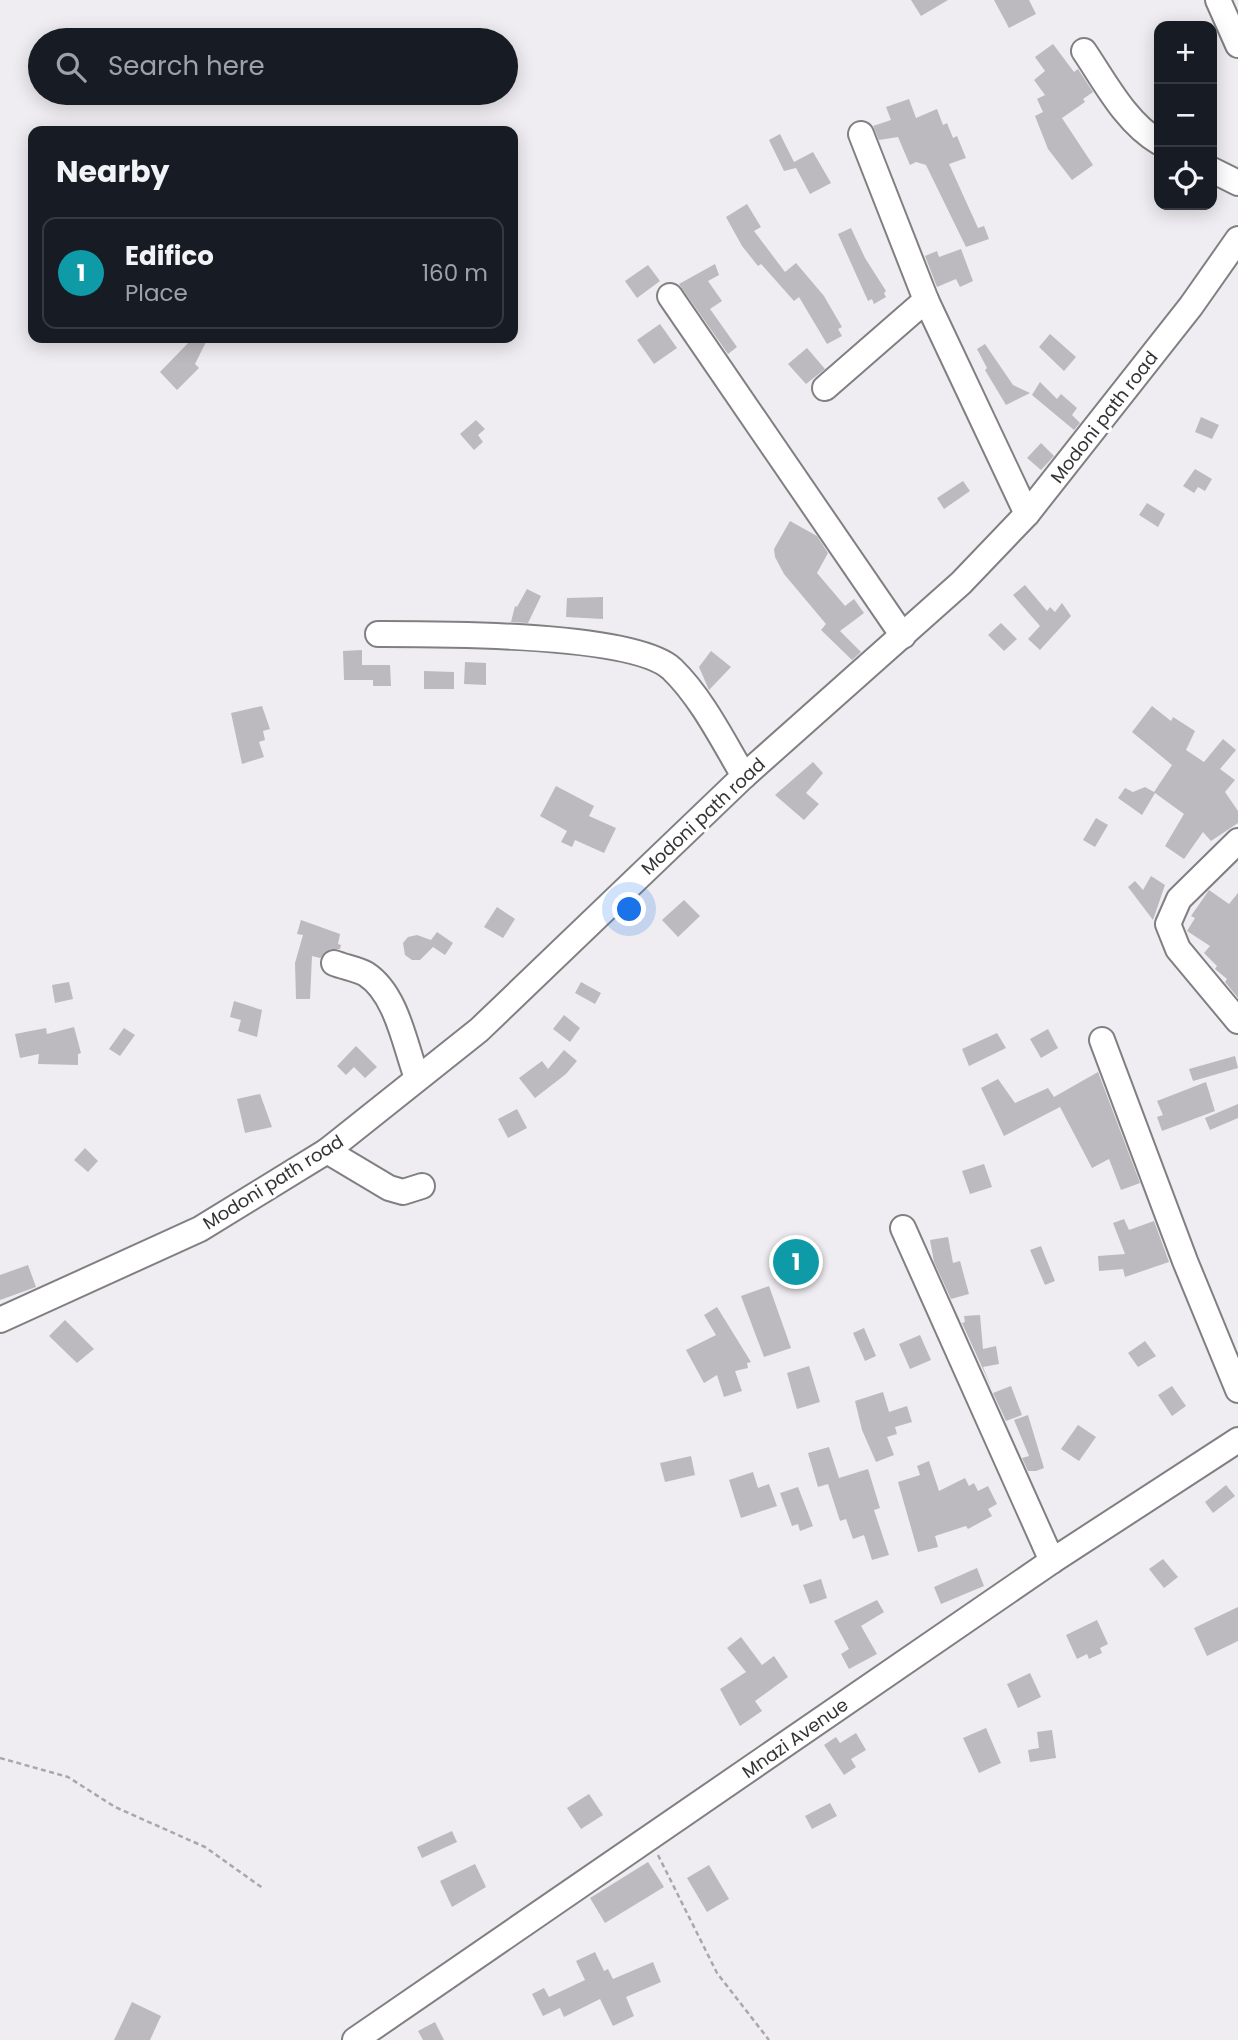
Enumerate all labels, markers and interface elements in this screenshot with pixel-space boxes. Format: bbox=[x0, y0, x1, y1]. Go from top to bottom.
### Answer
map controls bbox=[1154, 21, 1217, 210]
button: + bbox=[1154, 21, 1217, 84]
search box bbox=[28, 28, 518, 105]
icon: search bbox=[52, 48, 90, 86]
text: Search here bbox=[108, 48, 265, 84]
button: − bbox=[1154, 84, 1217, 147]
button: locate bbox=[1154, 147, 1217, 210]
text: Nearby bbox=[56, 150, 170, 193]
text: Edifico bbox=[125, 238, 214, 274]
text: 1 bbox=[77, 257, 85, 289]
text: 160 m bbox=[422, 257, 488, 289]
text: Place bbox=[125, 277, 188, 309]
street label: Modoni path road bbox=[1045, 346, 1163, 488]
street label: Modoni path road bbox=[636, 752, 770, 880]
your location bbox=[612, 892, 646, 926]
street label: Modoni path road bbox=[198, 1129, 348, 1235]
pin: 1 bbox=[773, 1236, 819, 1288]
street label: Mnazi Avenue bbox=[737, 1692, 853, 1784]

